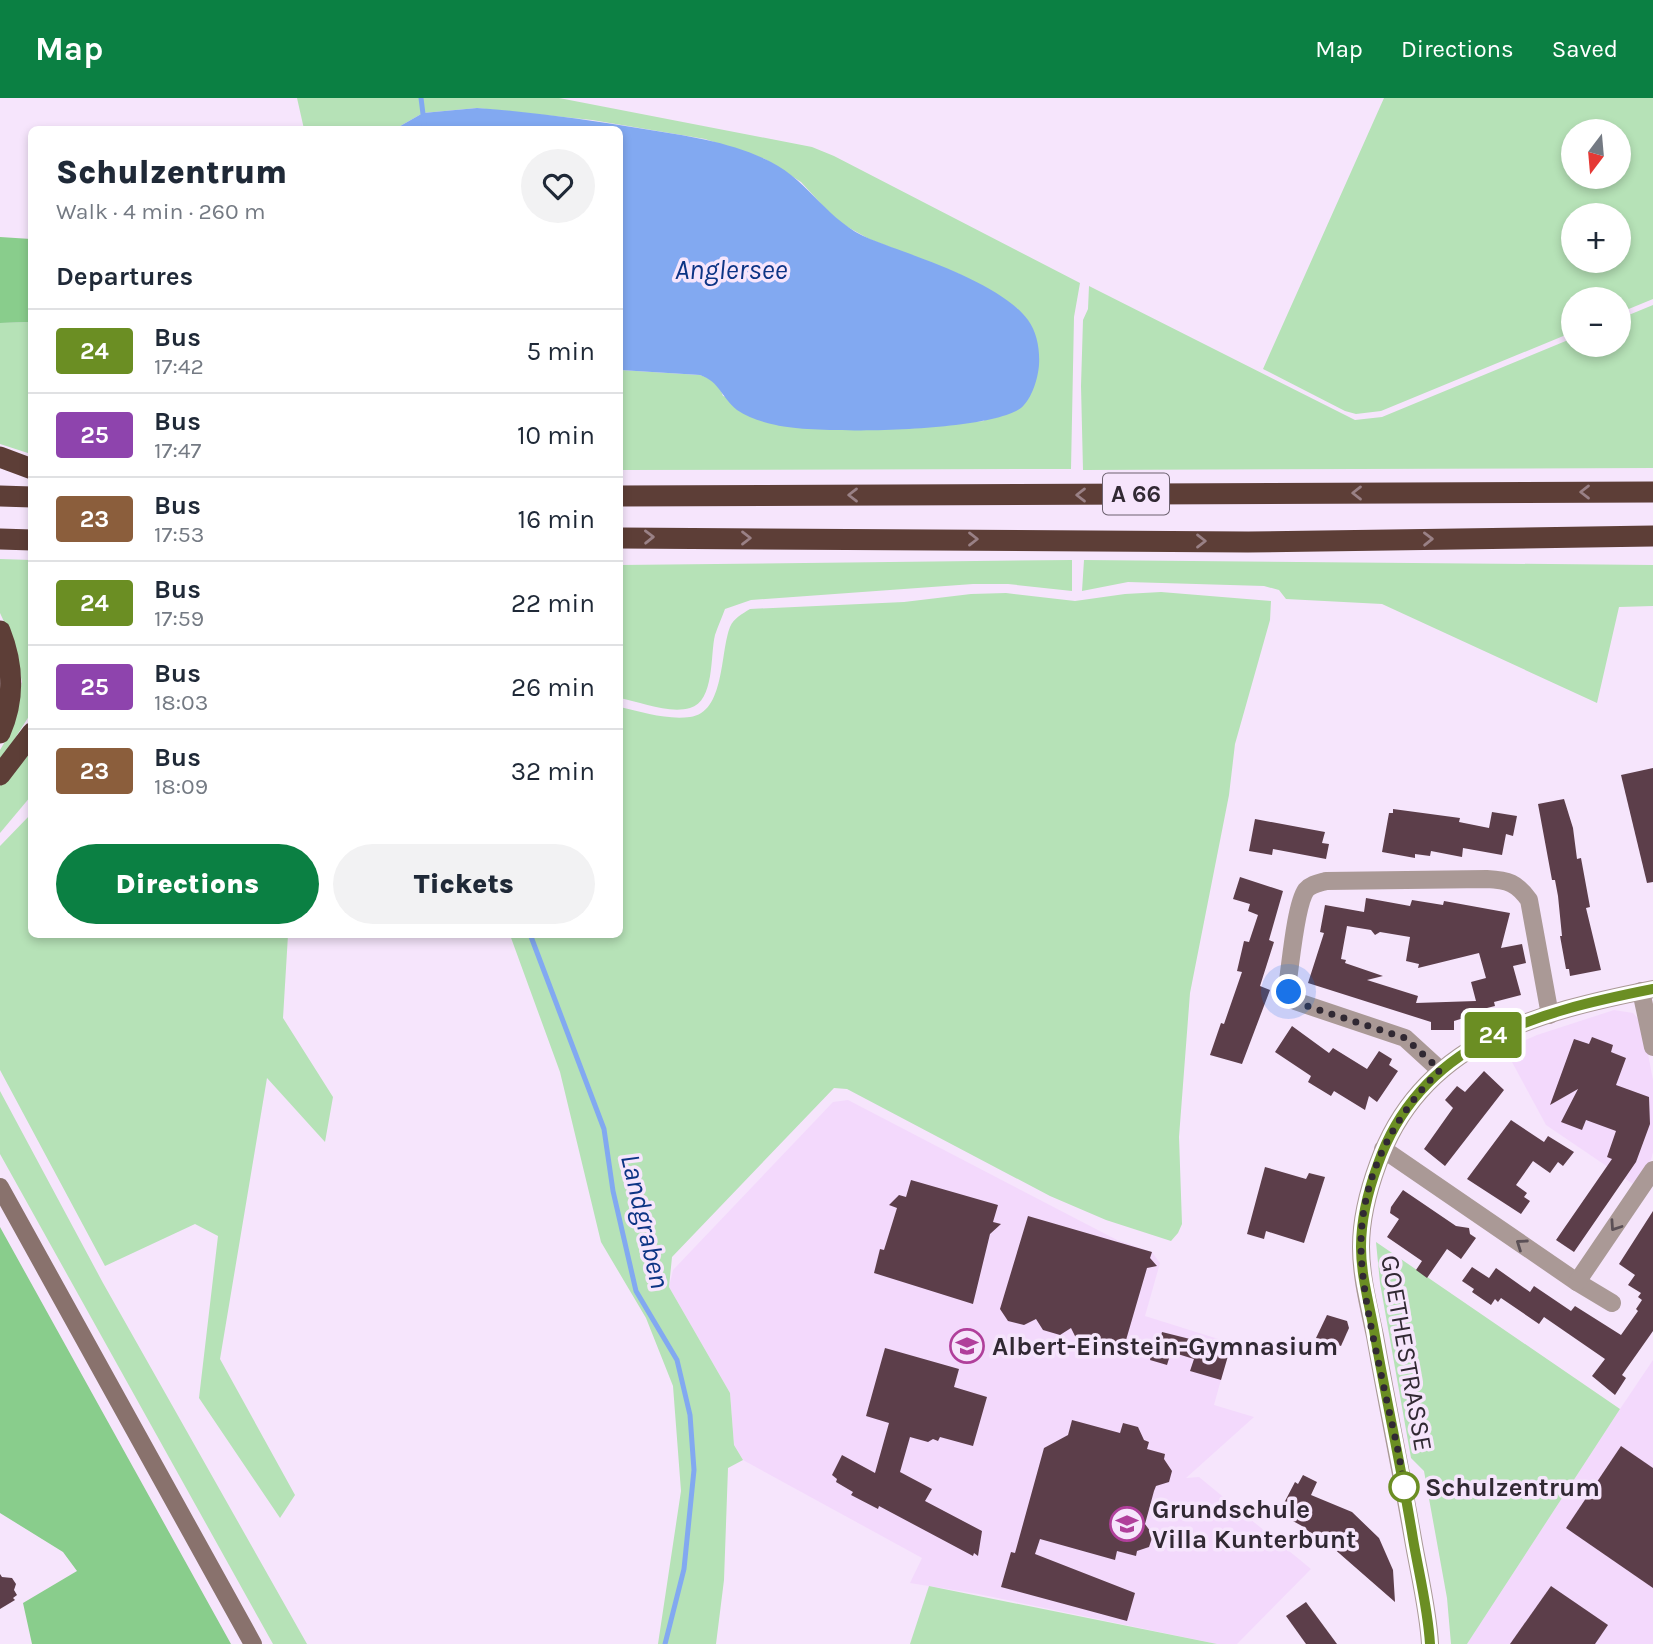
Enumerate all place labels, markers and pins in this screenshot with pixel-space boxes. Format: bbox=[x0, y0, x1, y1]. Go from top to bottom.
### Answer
school or university icon: Albert-Einstein-Gymnasium bbox=[948, 1327, 986, 1365]
place label: Albert-Einstein-Gymnasium bbox=[992, 1331, 1338, 1362]
marker: Schulzentrum bbox=[1389, 1472, 1419, 1502]
place label: Schulzentrum bbox=[1425, 1472, 1600, 1503]
place label: Grundschule Villa Kunterbunt bbox=[1152, 1494, 1356, 1555]
school or university icon: Grundschule Villa Kunterbunt bbox=[1108, 1505, 1146, 1543]

